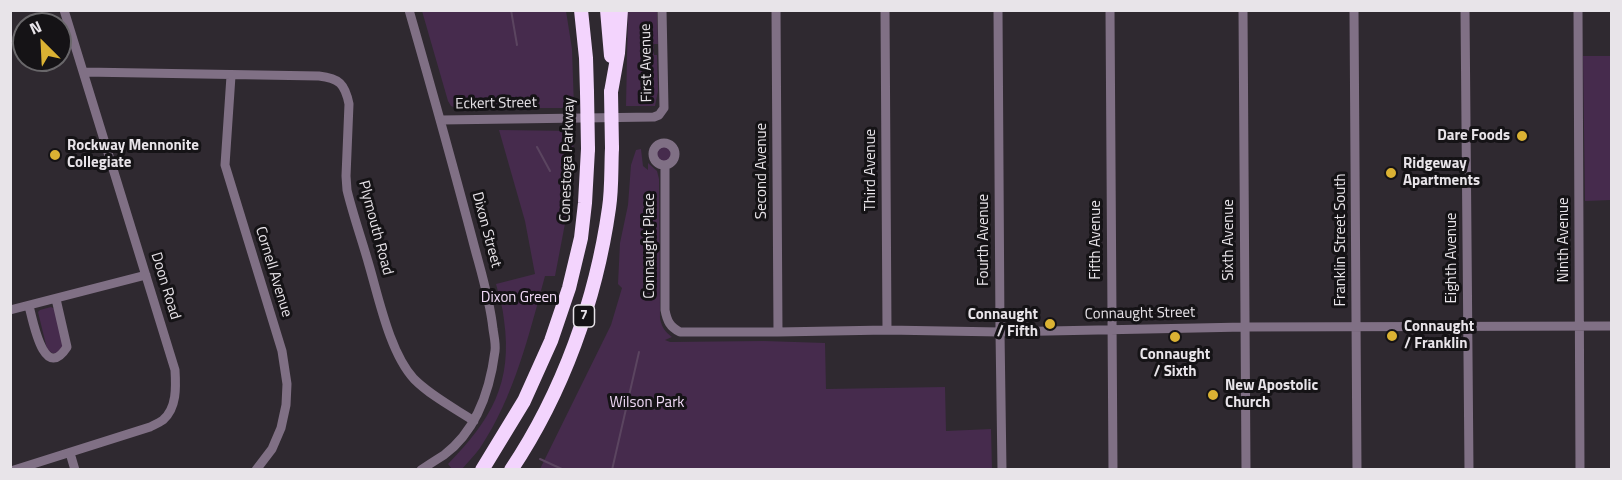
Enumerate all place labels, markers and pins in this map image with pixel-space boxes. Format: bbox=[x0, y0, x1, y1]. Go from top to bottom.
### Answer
place label: Dare Foods bbox=[1437, 127, 1510, 145]
marker: Dare Foods bbox=[1515, 129, 1529, 143]
place label: Rockway Mennonite Collegiate bbox=[67, 137, 199, 172]
marker: Rockway Mennonite Collegiate bbox=[48, 148, 62, 162]
place label: Ridgeway Apartments bbox=[1403, 155, 1480, 190]
marker: Ridgeway Apartments bbox=[1384, 166, 1398, 180]
place label: Connaught / Fifth bbox=[968, 306, 1038, 341]
marker: Connaught / Fifth bbox=[1043, 317, 1057, 331]
place label: Connaught / Franklin bbox=[1404, 318, 1474, 353]
marker: Connaught / Franklin bbox=[1385, 329, 1399, 343]
marker: Connaught / Sixth bbox=[1168, 330, 1182, 344]
place label: Connaught / Sixth bbox=[1140, 346, 1210, 381]
place label: New Apostolic Church bbox=[1225, 377, 1318, 412]
marker: New Apostolic Church bbox=[1206, 388, 1220, 402]

